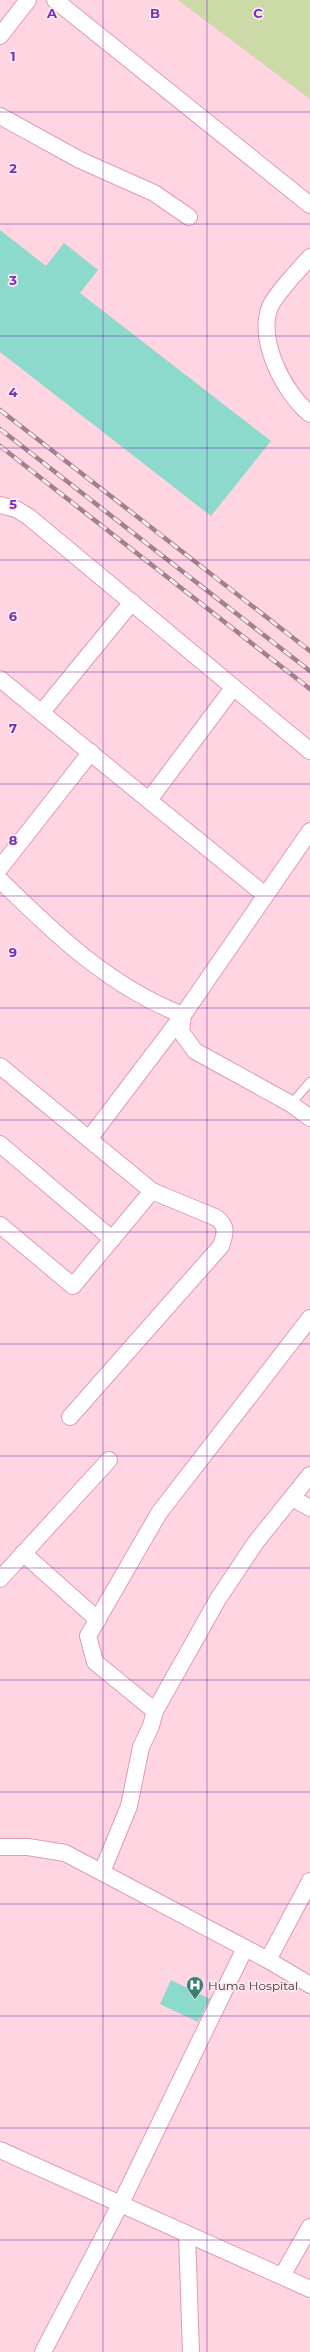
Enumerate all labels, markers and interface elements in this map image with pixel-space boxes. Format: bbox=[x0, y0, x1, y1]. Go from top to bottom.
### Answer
text: A bbox=[46, 5, 58, 21]
text: B bbox=[150, 5, 160, 21]
text: C bbox=[253, 5, 263, 21]
text: 1 bbox=[10, 48, 16, 64]
text: 2 bbox=[9, 160, 17, 176]
text: 3 bbox=[8, 272, 17, 288]
text: 4 bbox=[9, 384, 18, 400]
text: 5 bbox=[9, 496, 17, 512]
text: 6 bbox=[9, 608, 18, 624]
text: 7 bbox=[9, 720, 17, 736]
text: 8 bbox=[9, 832, 18, 848]
text: 9 bbox=[9, 944, 17, 960]
hospital icon: Huma Hospital bbox=[185, 1975, 205, 2000]
place label: Huma Hospital bbox=[208, 1978, 298, 1993]

